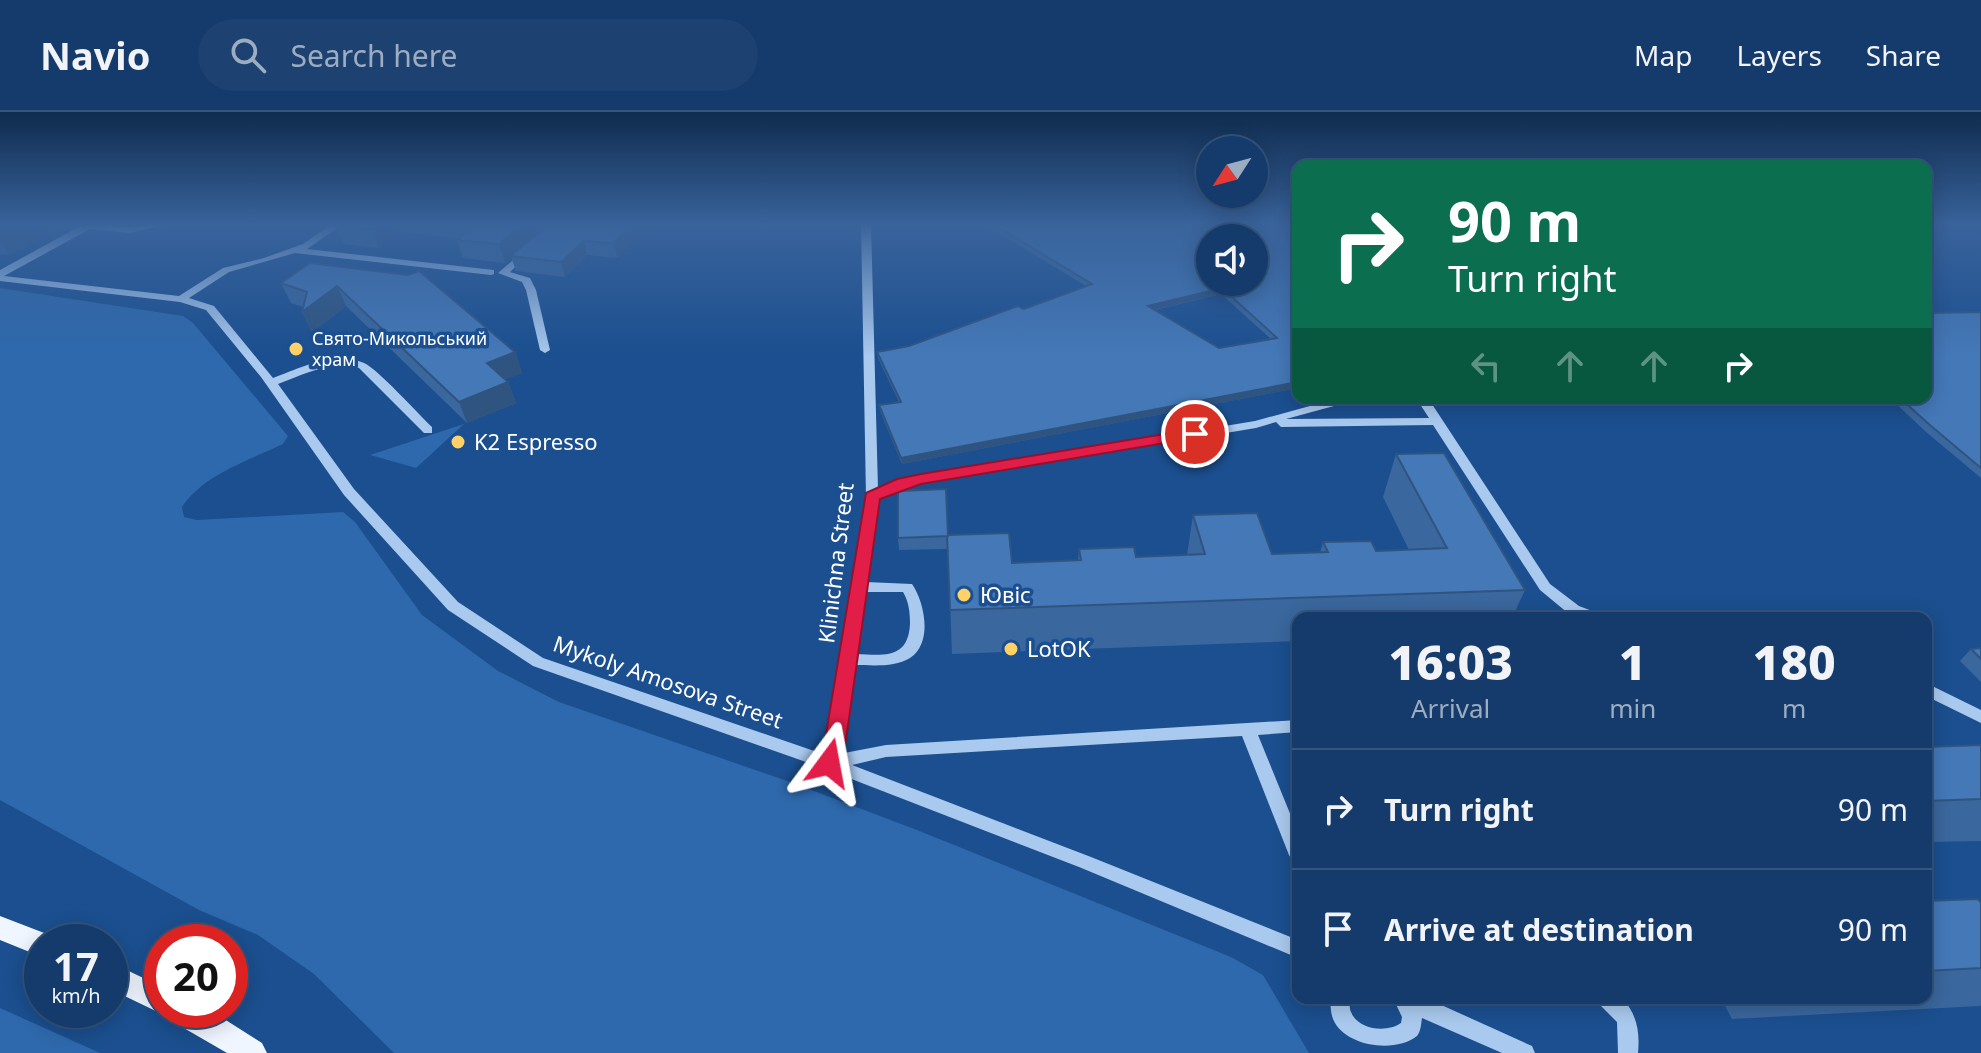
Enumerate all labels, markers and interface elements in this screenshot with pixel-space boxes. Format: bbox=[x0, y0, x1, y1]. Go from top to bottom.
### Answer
search box bbox=[198, 19, 758, 91]
text: Navio bbox=[40, 29, 150, 81]
icon: search bbox=[226, 33, 270, 77]
text: Search here bbox=[290, 35, 457, 76]
text: Map bbox=[1634, 36, 1692, 74]
text: Layers bbox=[1736, 36, 1822, 74]
text: Share bbox=[1866, 36, 1941, 74]
north arrow bbox=[1196, 136, 1268, 208]
map controls bbox=[1196, 136, 1268, 296]
text: 90 m bbox=[1448, 182, 1581, 258]
icon: right bbox=[1316, 192, 1420, 296]
button: sound bbox=[1196, 224, 1268, 296]
text: Turn right bbox=[1448, 254, 1616, 303]
place label: Свято-Микольський храм bbox=[312, 326, 487, 371]
marker: Свято-Микольський храм bbox=[287, 340, 305, 358]
icon: left bbox=[1464, 344, 1508, 388]
icon: ahead bbox=[1548, 344, 1592, 388]
icon: ahead bbox=[1632, 344, 1676, 388]
icon: right bbox=[1716, 344, 1760, 388]
pin bbox=[1161, 400, 1229, 468]
icon: arrive bbox=[1173, 412, 1217, 456]
place label: K2 Espresso bbox=[474, 426, 598, 456]
marker: K2 Espresso bbox=[449, 433, 467, 451]
street label: Klinichna Street bbox=[810, 481, 860, 645]
place label: Ювіс bbox=[980, 579, 1031, 609]
marker: Ювіс bbox=[955, 586, 973, 604]
street label: Mykoly Amosova Street bbox=[550, 628, 787, 734]
text: 16:03 bbox=[1388, 629, 1513, 694]
text: 1 bbox=[1619, 629, 1647, 694]
text: 180 bbox=[1753, 629, 1836, 694]
place label: LotOK bbox=[1027, 633, 1091, 663]
marker: LotOK bbox=[1002, 640, 1020, 658]
text: Arrival bbox=[1411, 690, 1490, 726]
text: min bbox=[1609, 690, 1656, 726]
text: m bbox=[1782, 690, 1806, 726]
position arrow bbox=[787, 721, 871, 805]
icon: right bbox=[1316, 787, 1360, 831]
text: Turn right bbox=[1384, 789, 1534, 830]
text: 90 m bbox=[1838, 789, 1908, 830]
icon: arrive bbox=[1316, 907, 1360, 951]
text: Arrive at destination bbox=[1384, 909, 1694, 950]
text: 90 m bbox=[1838, 909, 1908, 950]
speed limit sign: 20 bbox=[144, 924, 248, 1028]
text: 17 bbox=[53, 938, 99, 993]
text: km/h bbox=[51, 982, 101, 1009]

